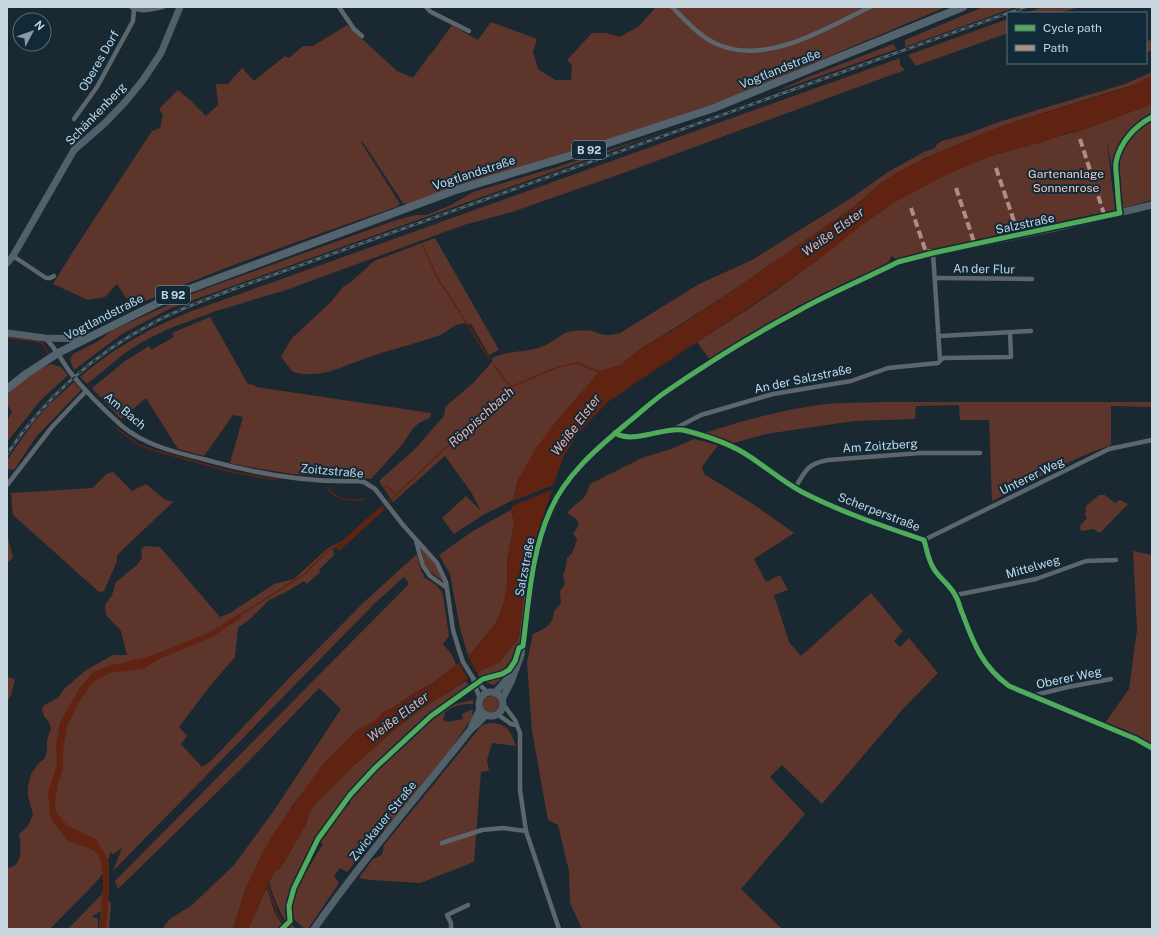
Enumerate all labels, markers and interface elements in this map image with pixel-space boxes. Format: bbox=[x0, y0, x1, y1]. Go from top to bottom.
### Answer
north arrow bbox=[12, 12, 52, 52]
legend bbox=[1007, 12, 1147, 64]
text: N bbox=[32, 18, 47, 33]
text: Cycle path bbox=[1043, 21, 1102, 35]
street label: Oberes Dorf bbox=[76, 28, 122, 94]
text: Path bbox=[1043, 41, 1069, 55]
street label: Vogtlandstraße bbox=[737, 46, 823, 92]
street label: Schänkenberg bbox=[63, 80, 129, 148]
road number: B 92 bbox=[572, 141, 606, 159]
street label: Vogtlandstraße bbox=[431, 153, 517, 193]
park label: Gartenanlage Sonnenrose bbox=[1028, 167, 1104, 195]
water label: Weiße Elster bbox=[799, 204, 867, 260]
street label: Salzstraße bbox=[994, 211, 1056, 237]
street label: An der Flur bbox=[953, 261, 1015, 277]
road number: B 92 bbox=[156, 286, 190, 304]
street label: Vogtlandstraße bbox=[62, 291, 146, 343]
street label: An der Salzstraße bbox=[753, 362, 853, 396]
water label: Röppischbach bbox=[445, 384, 517, 450]
street label: Am Bach bbox=[101, 390, 149, 432]
water label: Weiße Elster bbox=[548, 391, 604, 459]
street label: Am Zoitzberg bbox=[842, 436, 918, 456]
street label: Unterer Weg bbox=[997, 454, 1067, 498]
street label: Zoitzstraße bbox=[300, 461, 364, 481]
street label: Scherperstraße bbox=[836, 490, 922, 534]
street label: Salzstraße bbox=[512, 536, 538, 598]
street label: Mittelweg bbox=[1004, 553, 1062, 581]
street label: Oberer Weg bbox=[1035, 664, 1103, 692]
water label: Weiße Elster bbox=[364, 689, 432, 745]
street label: Zwickauer Straße bbox=[347, 778, 419, 864]

